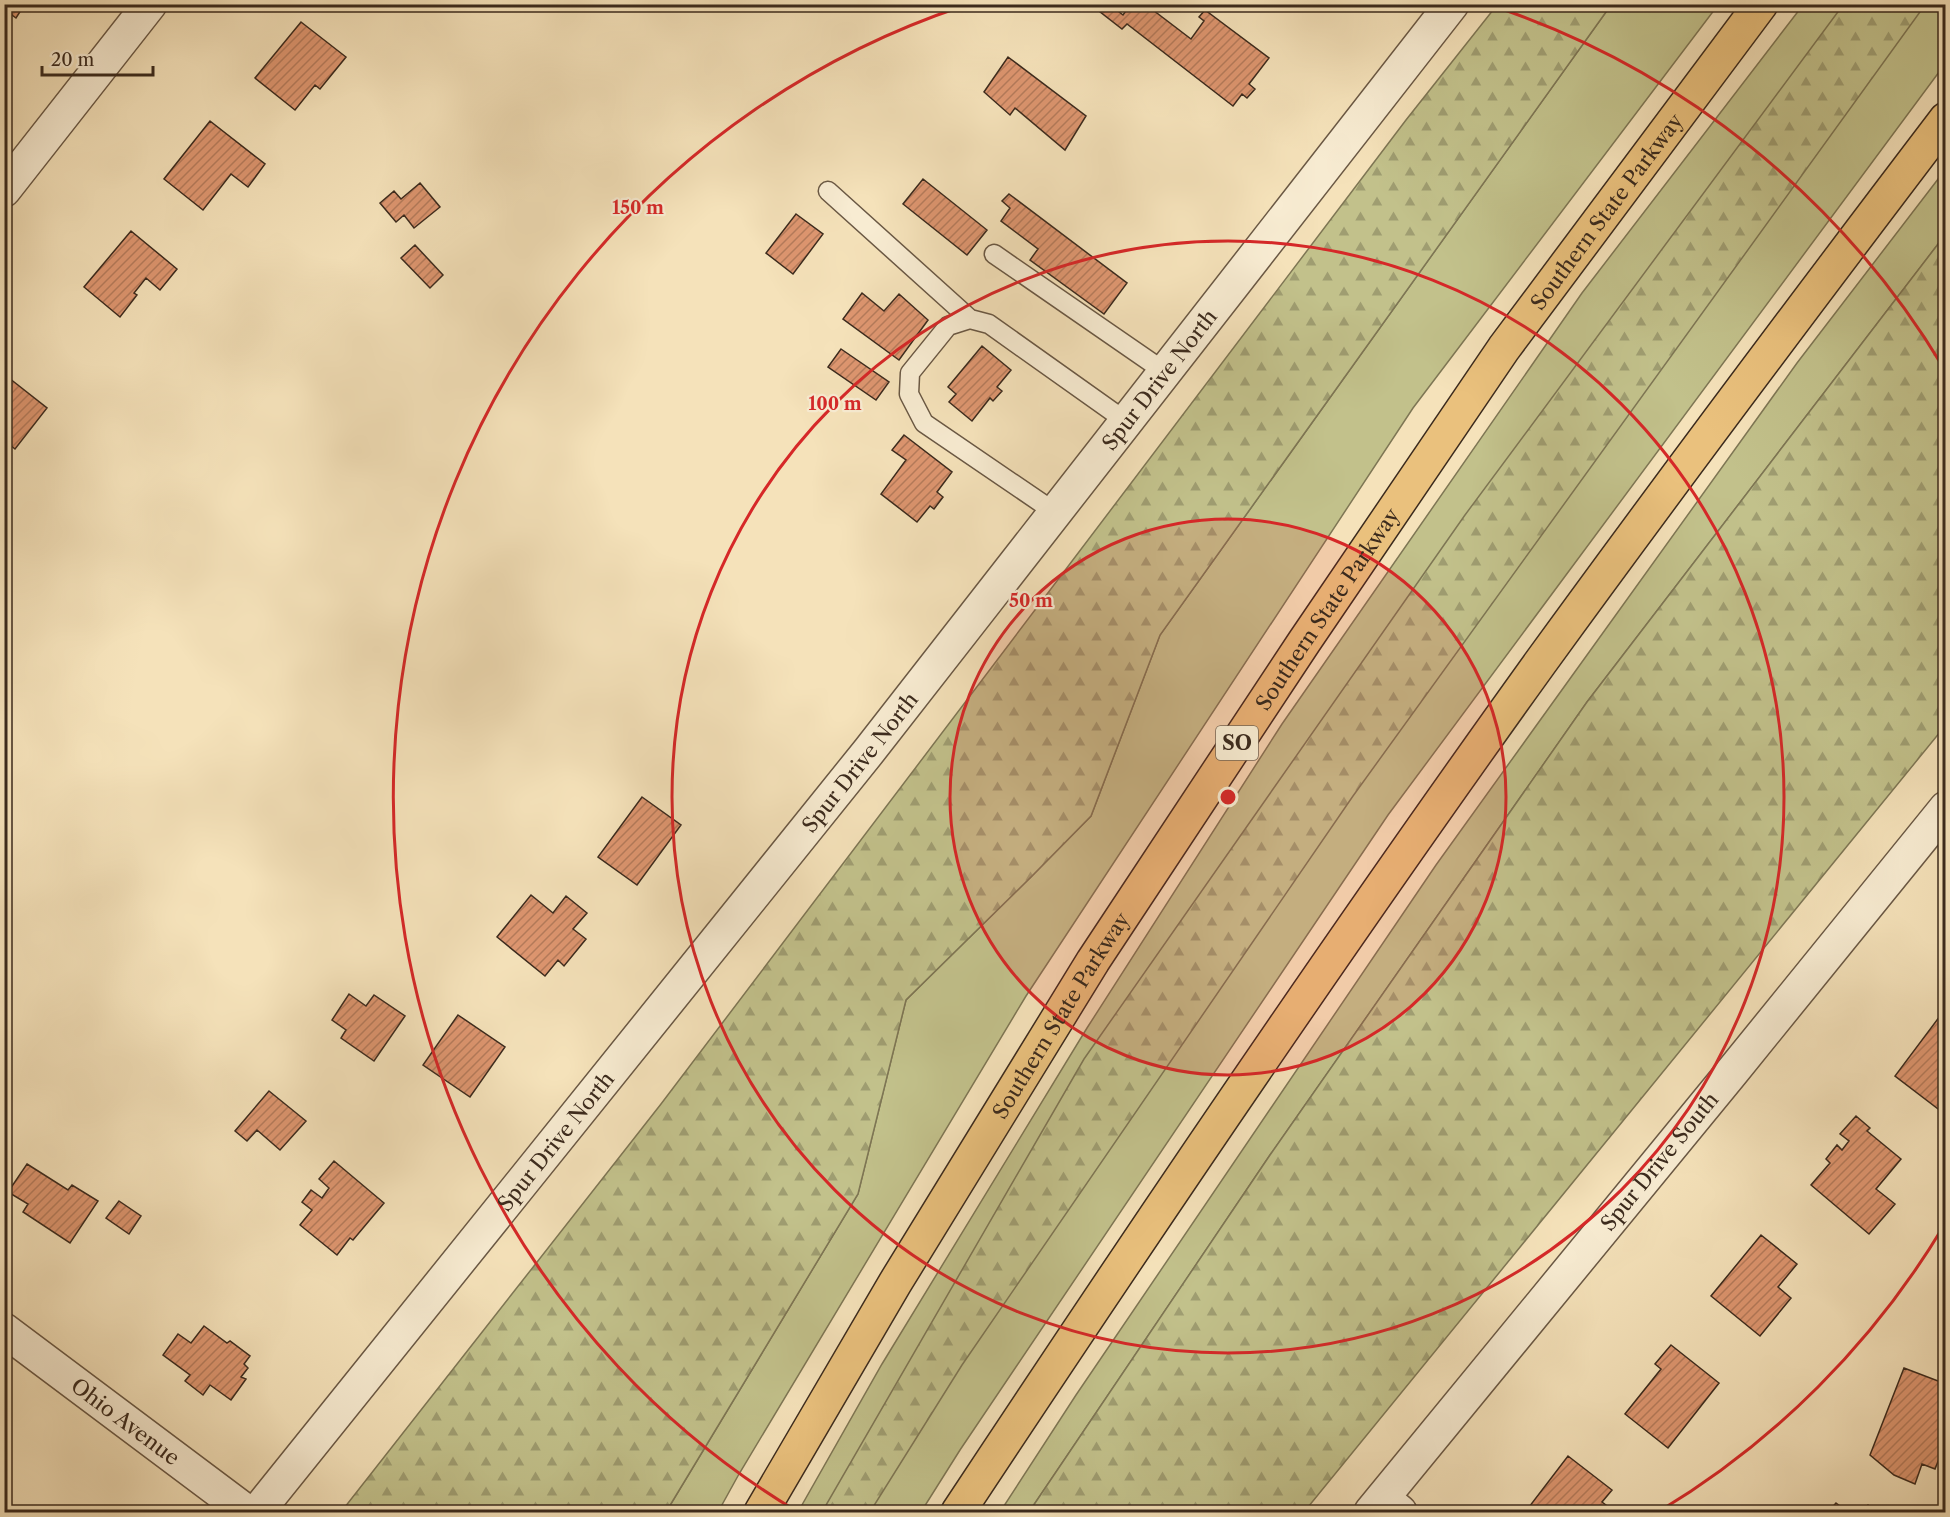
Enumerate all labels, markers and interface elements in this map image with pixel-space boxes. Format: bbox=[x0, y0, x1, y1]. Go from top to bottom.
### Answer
scale bar bbox=[42, 39, 153, 77]
text: 20 m bbox=[51, 49, 95, 71]
street label: Southern State Parkway bbox=[1525, 108, 1688, 314]
text: 150 m bbox=[612, 197, 664, 219]
street label: Spur Drive North bbox=[1096, 304, 1222, 455]
text: 100 m bbox=[808, 393, 862, 415]
street label: Southern State Parkway bbox=[1250, 503, 1404, 715]
text: 50 m bbox=[1009, 590, 1053, 612]
street label: Spur Drive North bbox=[796, 687, 923, 837]
road number: SO bbox=[1216, 726, 1258, 760]
centre of rings bbox=[1218, 787, 1238, 807]
street label: Southern State Parkway bbox=[987, 907, 1134, 1123]
street label: Spur Drive North bbox=[492, 1066, 619, 1216]
street label: Spur Drive South bbox=[1595, 1087, 1723, 1235]
street label: Ohio Avenue bbox=[66, 1372, 185, 1470]

